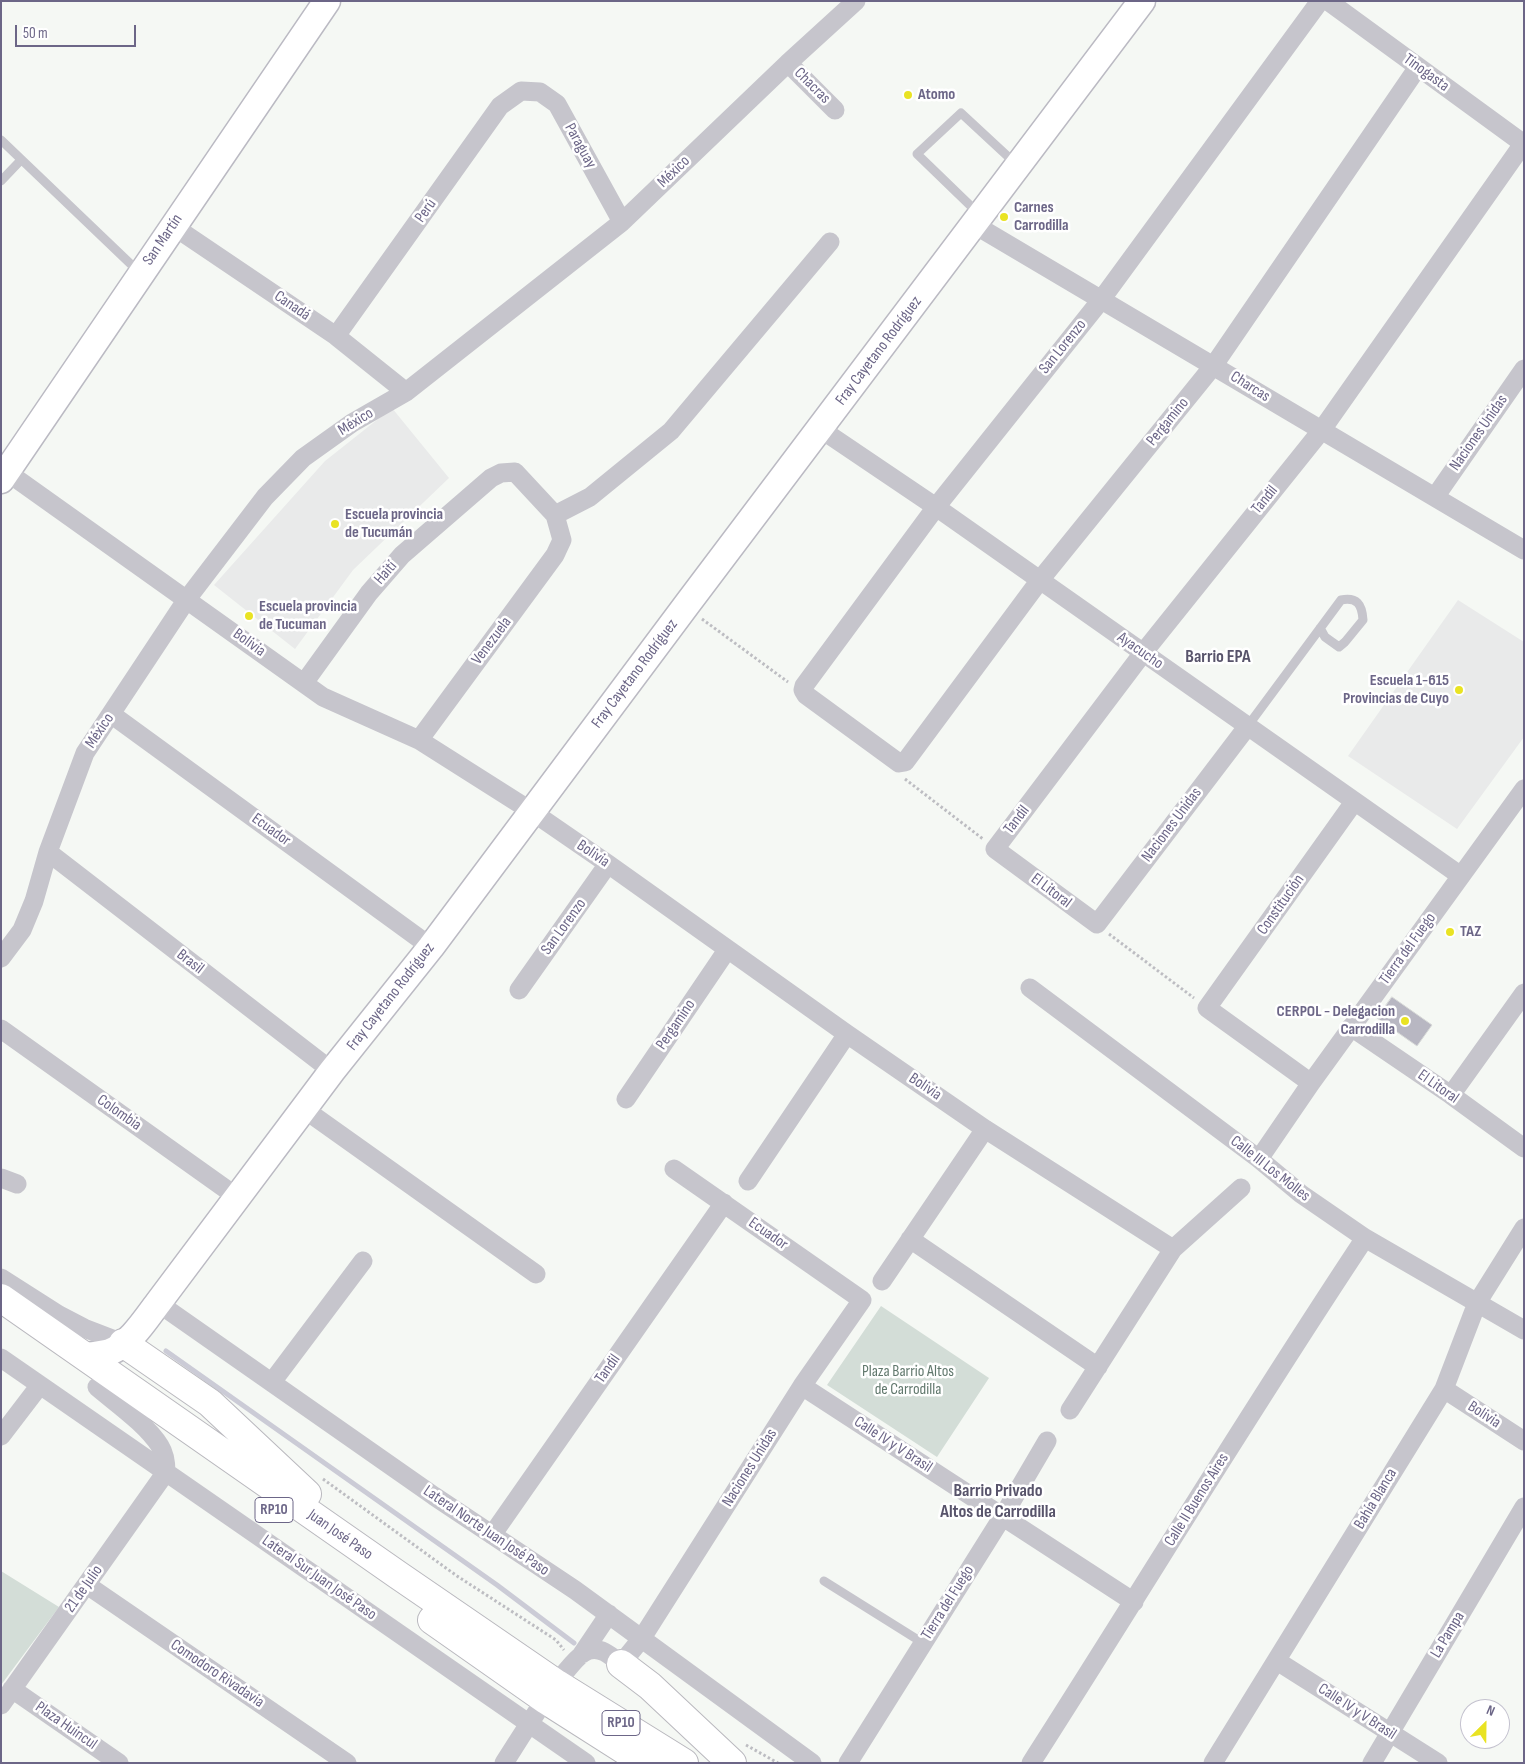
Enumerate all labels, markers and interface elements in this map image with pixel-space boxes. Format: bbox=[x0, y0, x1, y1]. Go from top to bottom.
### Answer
scale bar bbox=[18, 15, 139, 47]
text: 50 m bbox=[23, 24, 48, 43]
street label: Tinogasta bbox=[1399, 50, 1453, 96]
street label: Chacras bbox=[790, 64, 834, 108]
place label: Atomo bbox=[918, 85, 955, 105]
marker: Atomo bbox=[902, 89, 914, 101]
street label: Paraguay bbox=[560, 120, 600, 172]
street label: México bbox=[654, 152, 694, 192]
street label: Perú bbox=[411, 195, 441, 227]
place label: Carnes Carrodilla bbox=[1014, 198, 1069, 236]
street label: San Martín bbox=[139, 211, 187, 269]
marker: Carnes Carrodilla bbox=[998, 211, 1010, 223]
street label: Canadá bbox=[270, 287, 314, 325]
street label: Fray Cayetano Rodríguez bbox=[832, 293, 926, 409]
street label: San Lorenzo bbox=[1035, 316, 1091, 378]
street label: Charcas bbox=[1227, 367, 1273, 407]
street label: Naciones Unidas bbox=[1446, 391, 1512, 475]
street label: Pergamino bbox=[1143, 394, 1193, 450]
street label: México bbox=[335, 404, 377, 440]
street label: Tandil bbox=[1248, 482, 1282, 518]
place label: Escuela provincia de Tucumán bbox=[345, 505, 443, 543]
marker: Escuela provincia de Tucumán bbox=[329, 518, 341, 530]
street label: Haití bbox=[371, 557, 401, 589]
place label: Escuela provincia de Tucuman bbox=[259, 597, 357, 635]
marker: Escuela provincia de Tucuman bbox=[243, 610, 255, 622]
street label: Venezuela bbox=[468, 613, 516, 669]
street label: Fray Cayetano Rodríguez bbox=[588, 616, 682, 732]
street label: Bolivia bbox=[229, 625, 269, 661]
street label: Ayacucho bbox=[1113, 628, 1167, 674]
district label: Barrio EPA bbox=[1185, 646, 1251, 668]
place label: Escuela 1-615 Provincias de Cuyo bbox=[1343, 671, 1449, 709]
marker: Escuela 1-615 Provincias de Cuyo bbox=[1453, 684, 1465, 696]
street label: México bbox=[81, 710, 119, 752]
street label: Naciones Unidas bbox=[1138, 784, 1206, 866]
street label: Tandil bbox=[1000, 802, 1034, 838]
street label: Ecuador bbox=[248, 809, 294, 851]
street label: Bolivia bbox=[573, 836, 613, 872]
street label: El Litoral bbox=[1027, 870, 1075, 912]
street label: Constitución bbox=[1253, 871, 1309, 939]
street label: San Lorenzo bbox=[537, 895, 591, 959]
street label: Tierra del Fuego bbox=[1375, 909, 1441, 989]
place label: TAZ bbox=[1460, 922, 1481, 942]
marker: TAZ bbox=[1444, 926, 1456, 938]
street label: Fray Cayetano Rodríguez bbox=[343, 939, 439, 1055]
street label: Brasil bbox=[173, 945, 207, 979]
street label: Pergamino bbox=[652, 996, 700, 1054]
place label: CERPOL - Delegacion Carrodilla bbox=[1277, 1002, 1395, 1040]
marker: CERPOL - Delegacion Carrodilla bbox=[1399, 1015, 1411, 1027]
street label: El Litoral bbox=[1414, 1066, 1462, 1108]
street label: Bolivia bbox=[905, 1069, 945, 1105]
street label: Colombia bbox=[93, 1091, 145, 1135]
street label: Calle III Los Molles bbox=[1226, 1132, 1314, 1206]
street label: Ecuador bbox=[745, 1214, 791, 1254]
street label: Tandil bbox=[591, 1351, 625, 1387]
park label: Plaza Barrio Altos de Carrodilla bbox=[862, 1362, 954, 1400]
street label: Bolivia bbox=[1464, 1397, 1504, 1433]
street label: Calle IV y V Brasil bbox=[850, 1413, 936, 1477]
street label: Naciones Unidas bbox=[718, 1426, 782, 1510]
street label: Calle II Buenos Aires bbox=[1161, 1450, 1233, 1550]
street label: Bahía Blanca bbox=[1350, 1465, 1402, 1533]
district label: Barrio Privado Altos de Carrodilla bbox=[940, 1480, 1056, 1522]
street label: Lateral Norte Juan José Paso bbox=[419, 1482, 553, 1580]
road number: RP10 bbox=[255, 1498, 293, 1522]
street label: Juan José Paso bbox=[304, 1506, 376, 1564]
street label: Lateral Sur Juan José Paso bbox=[258, 1531, 380, 1625]
street label: 21 de Julio bbox=[61, 1562, 107, 1616]
street label: Tierra del Fuego bbox=[918, 1562, 978, 1644]
street label: La Pampa bbox=[1427, 1608, 1469, 1662]
street label: Comodoro Rivadavia bbox=[167, 1636, 267, 1712]
street label: Calle IV y V Brasil bbox=[1314, 1680, 1400, 1744]
street label: Plaza Huincul bbox=[31, 1698, 101, 1754]
north arrow bbox=[1460, 1699, 1510, 1749]
text: N bbox=[1484, 1701, 1497, 1720]
road number: RP10 bbox=[602, 1710, 640, 1736]

